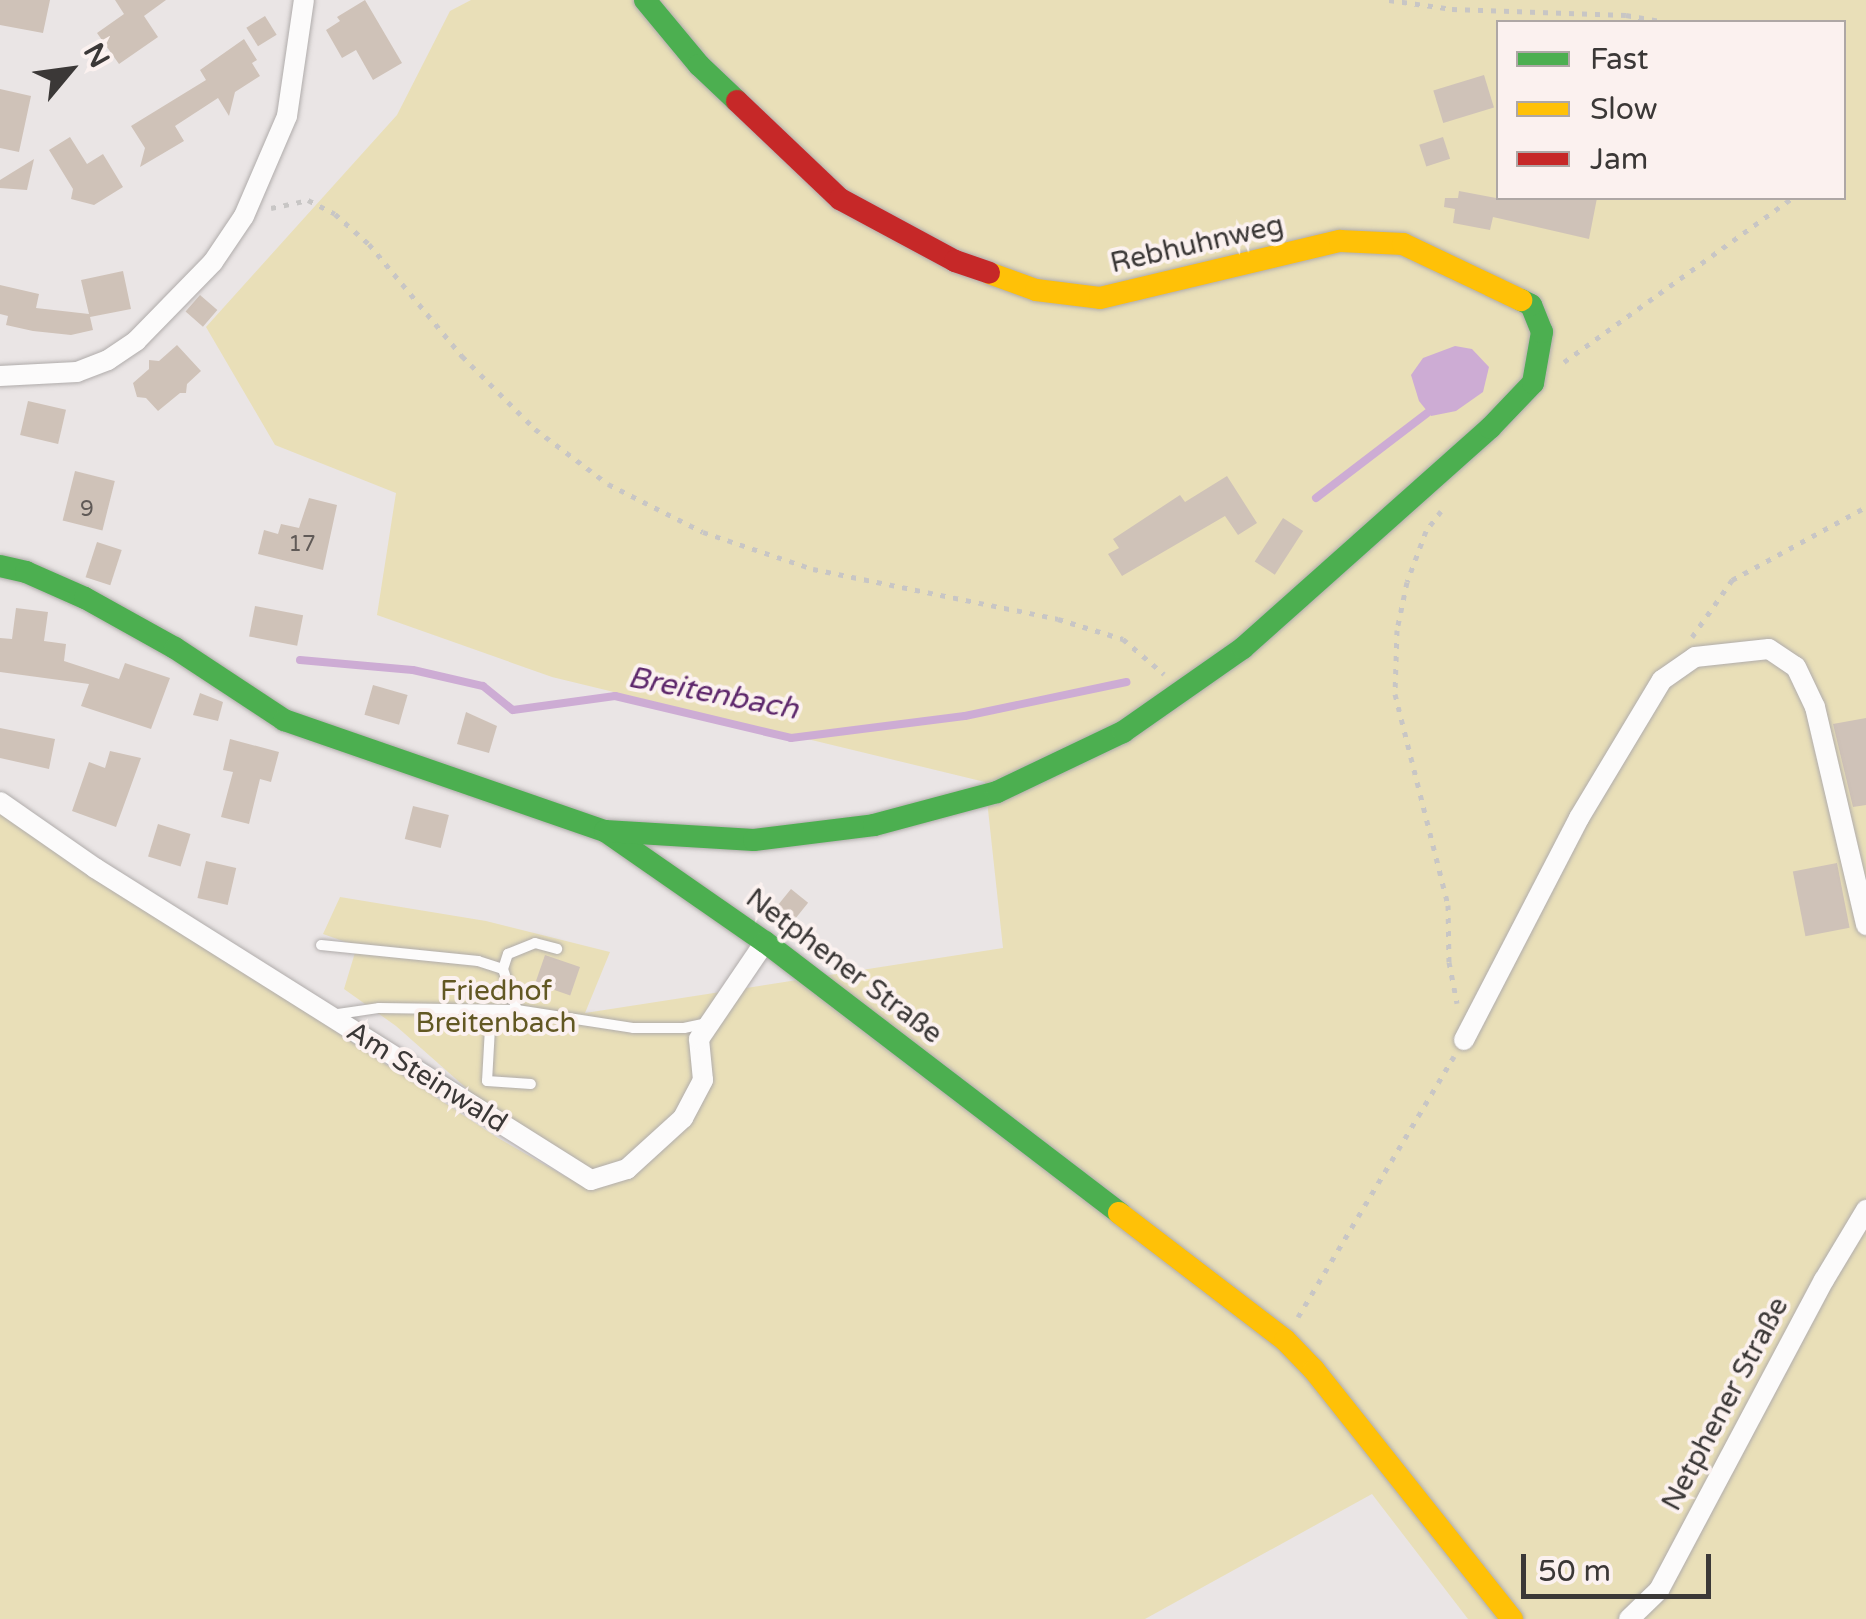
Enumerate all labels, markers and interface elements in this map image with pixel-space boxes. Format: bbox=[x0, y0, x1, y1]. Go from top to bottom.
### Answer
north arrow bbox=[20, 20, 120, 120]
legend bbox=[1496, 20, 1846, 200]
text: N bbox=[76, 37, 117, 74]
text: Fast bbox=[1590, 41, 1649, 78]
text: Slow bbox=[1590, 91, 1658, 128]
text: Jam bbox=[1590, 141, 1648, 178]
street label: Rebhuhnweg bbox=[1107, 208, 1287, 280]
house number: 9 bbox=[80, 497, 94, 523]
house number: 17 bbox=[288, 532, 316, 558]
water label: Breitenbach bbox=[625, 660, 801, 728]
street label: Netphener Straße bbox=[739, 881, 949, 1051]
park label: Friedhof Breitenbach bbox=[415, 974, 577, 1040]
street label: Am Steinwald bbox=[341, 1014, 513, 1140]
street label: Netphener Straße bbox=[1655, 1292, 1795, 1516]
scale bar bbox=[1526, 1534, 1716, 1596]
text: 50 m bbox=[1538, 1553, 1611, 1590]

